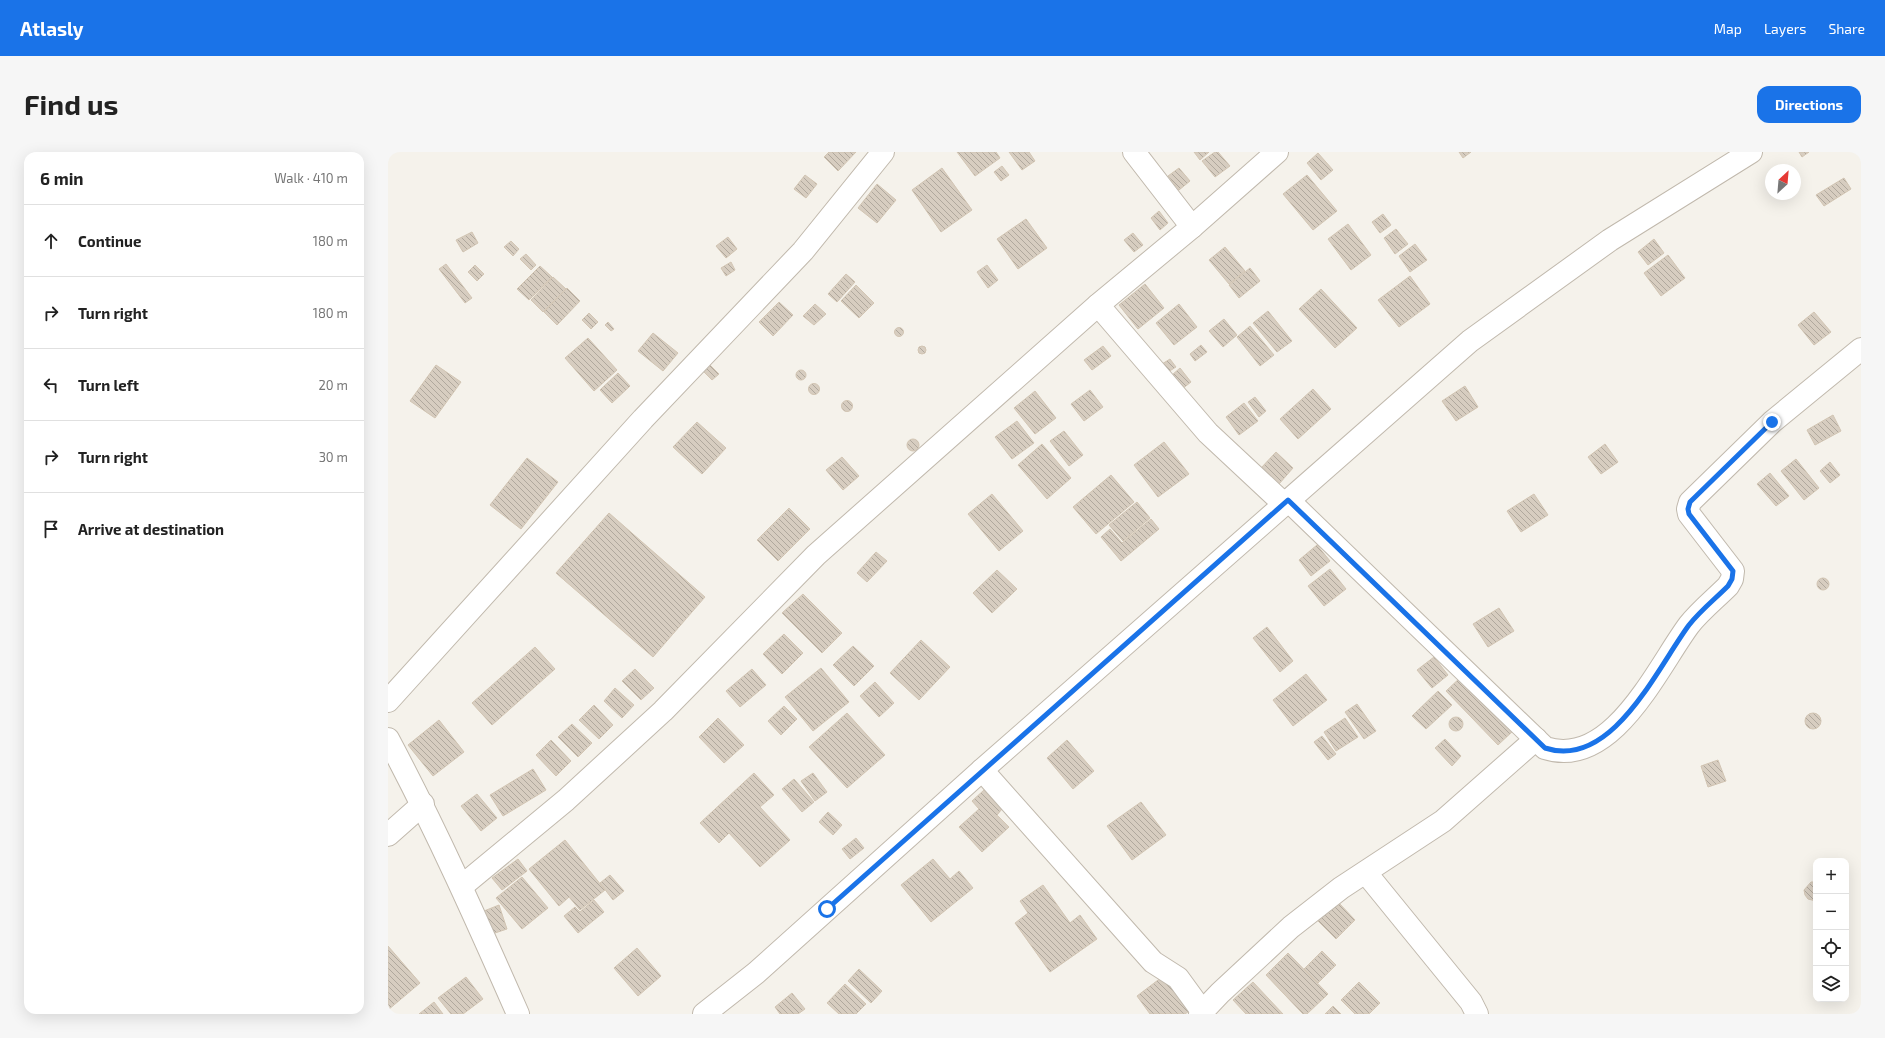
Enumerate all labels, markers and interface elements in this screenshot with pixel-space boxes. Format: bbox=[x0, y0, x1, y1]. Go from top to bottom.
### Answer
text: Atlasly bbox=[20, 17, 84, 40]
text: Map bbox=[1714, 20, 1742, 37]
text: Layers bbox=[1764, 20, 1806, 37]
text: Share bbox=[1828, 20, 1865, 37]
button: Directions bbox=[1757, 86, 1861, 123]
text: Find us bbox=[24, 87, 118, 121]
north arrow bbox=[1765, 164, 1801, 200]
text: 6 min bbox=[40, 168, 84, 188]
text: Walk · 410 m bbox=[274, 170, 348, 186]
icon: ahead bbox=[40, 230, 62, 252]
text: Continue bbox=[78, 232, 141, 250]
text: 180 m bbox=[313, 233, 348, 249]
icon: right bbox=[40, 302, 62, 324]
text: Turn right bbox=[78, 304, 148, 322]
text: 180 m bbox=[313, 305, 348, 321]
icon: left bbox=[40, 374, 62, 396]
text: Turn left bbox=[78, 376, 139, 394]
text: 20 m bbox=[319, 377, 348, 393]
route end bbox=[1763, 413, 1781, 431]
icon: right bbox=[40, 446, 62, 468]
text: Turn right bbox=[78, 448, 148, 466]
text: 30 m bbox=[319, 449, 348, 465]
icon: arrive bbox=[40, 518, 62, 540]
text: Arrive at destination bbox=[78, 520, 224, 538]
map controls bbox=[1813, 858, 1849, 1002]
button: + bbox=[1813, 858, 1849, 894]
button: − bbox=[1813, 894, 1849, 930]
route start bbox=[818, 900, 836, 918]
button: locate bbox=[1813, 930, 1849, 966]
button: layers bbox=[1813, 966, 1849, 1002]

